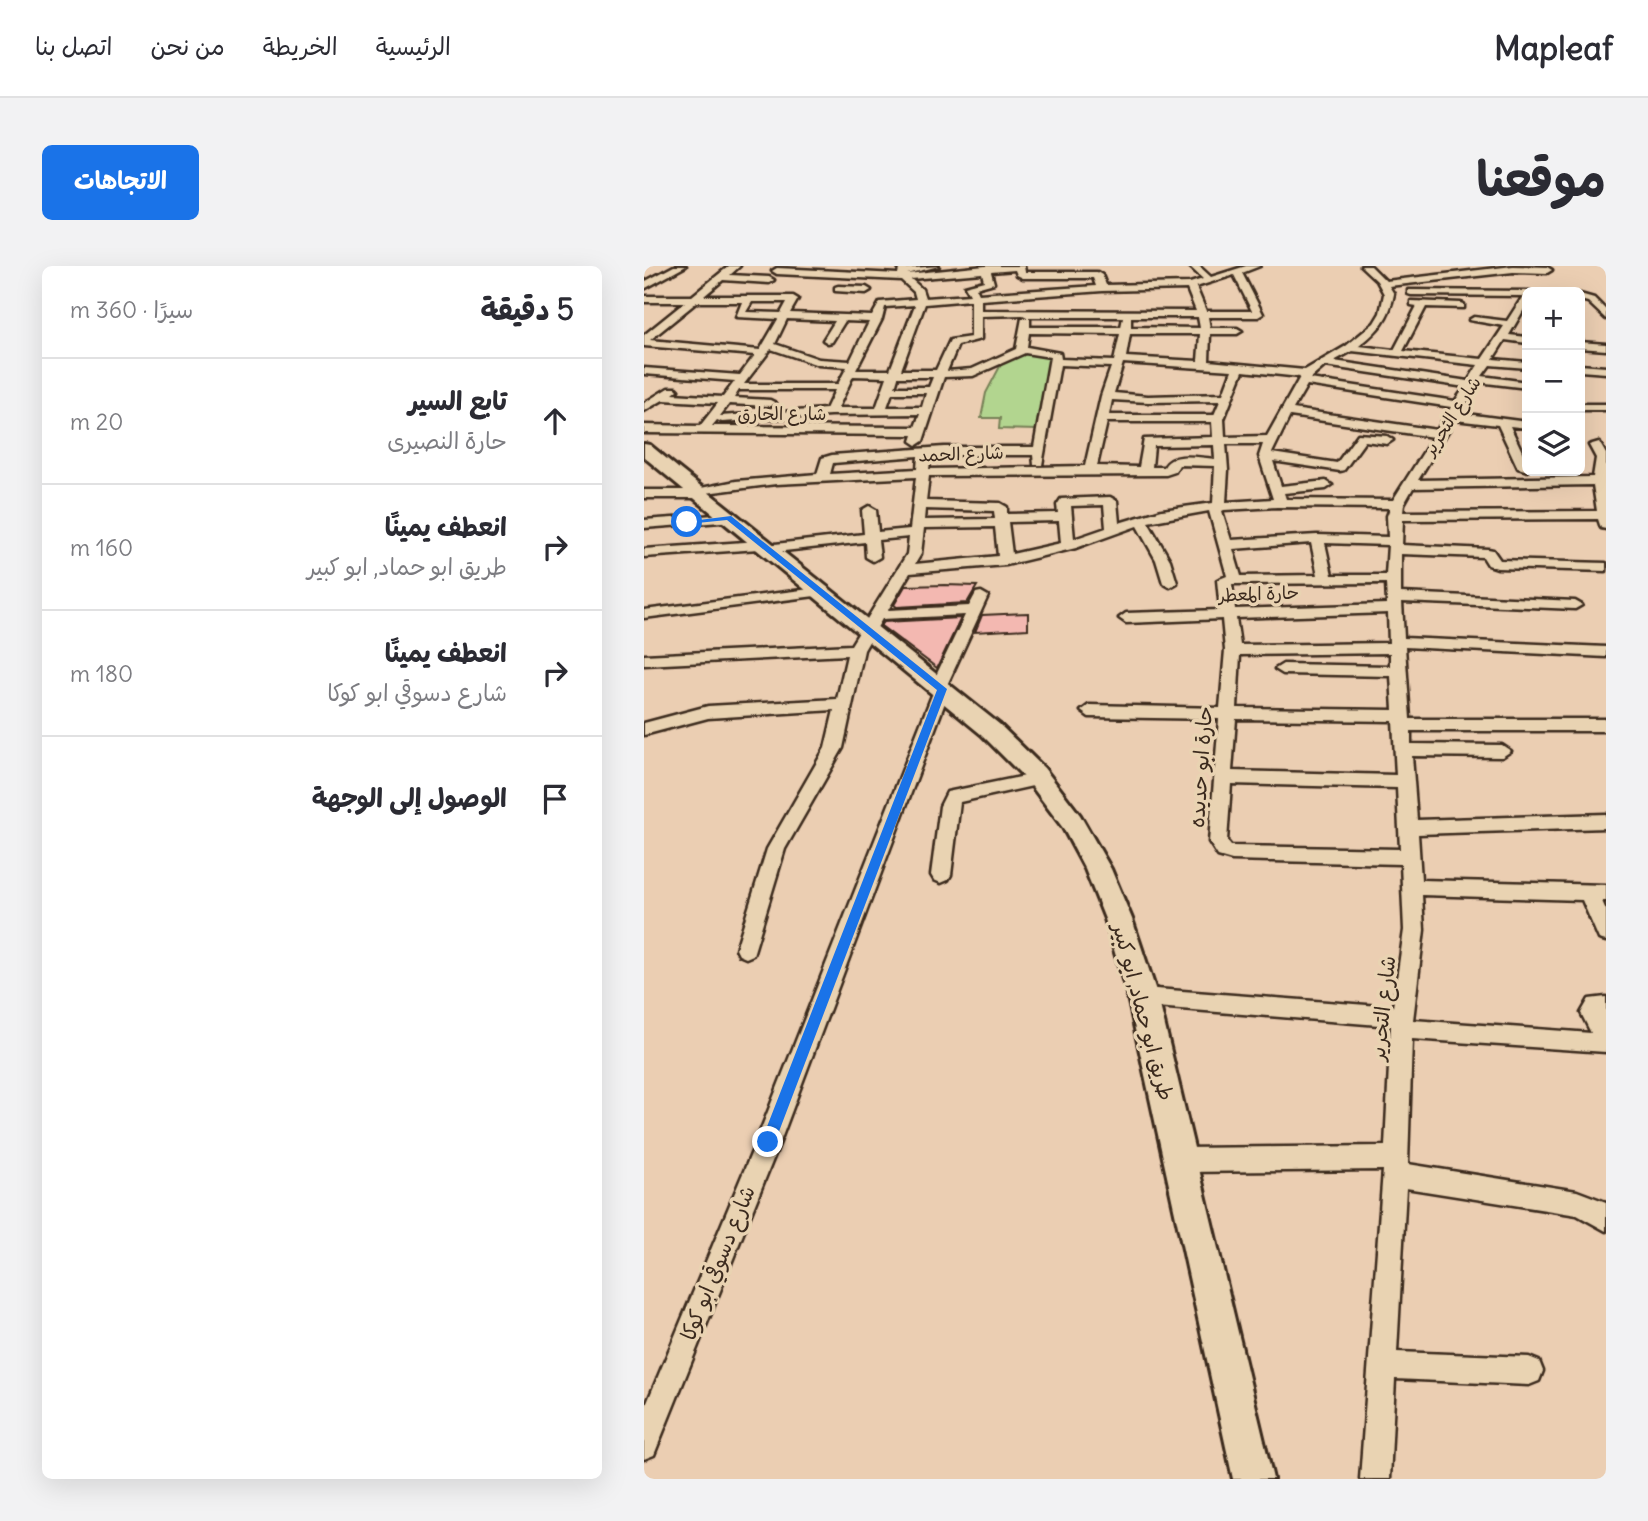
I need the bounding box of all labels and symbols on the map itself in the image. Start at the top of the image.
street label: شارع التحرير [1416,372,1487,462]
street label: شارع الحارق [737,402,827,426]
street label: شارع الحمد [918,441,1004,467]
route start [671,506,702,537]
street label: حارة المعطر [1216,581,1299,606]
street label: حارة ابو حديده [1183,705,1218,829]
street label: طريق ابو حماد, ابو كبير [1106,918,1180,1104]
street label: شارع التحرير [1363,954,1403,1064]
route end [752,1126,783,1157]
street label: شارع دسوقي ابو كوكا [674,1182,763,1345]

